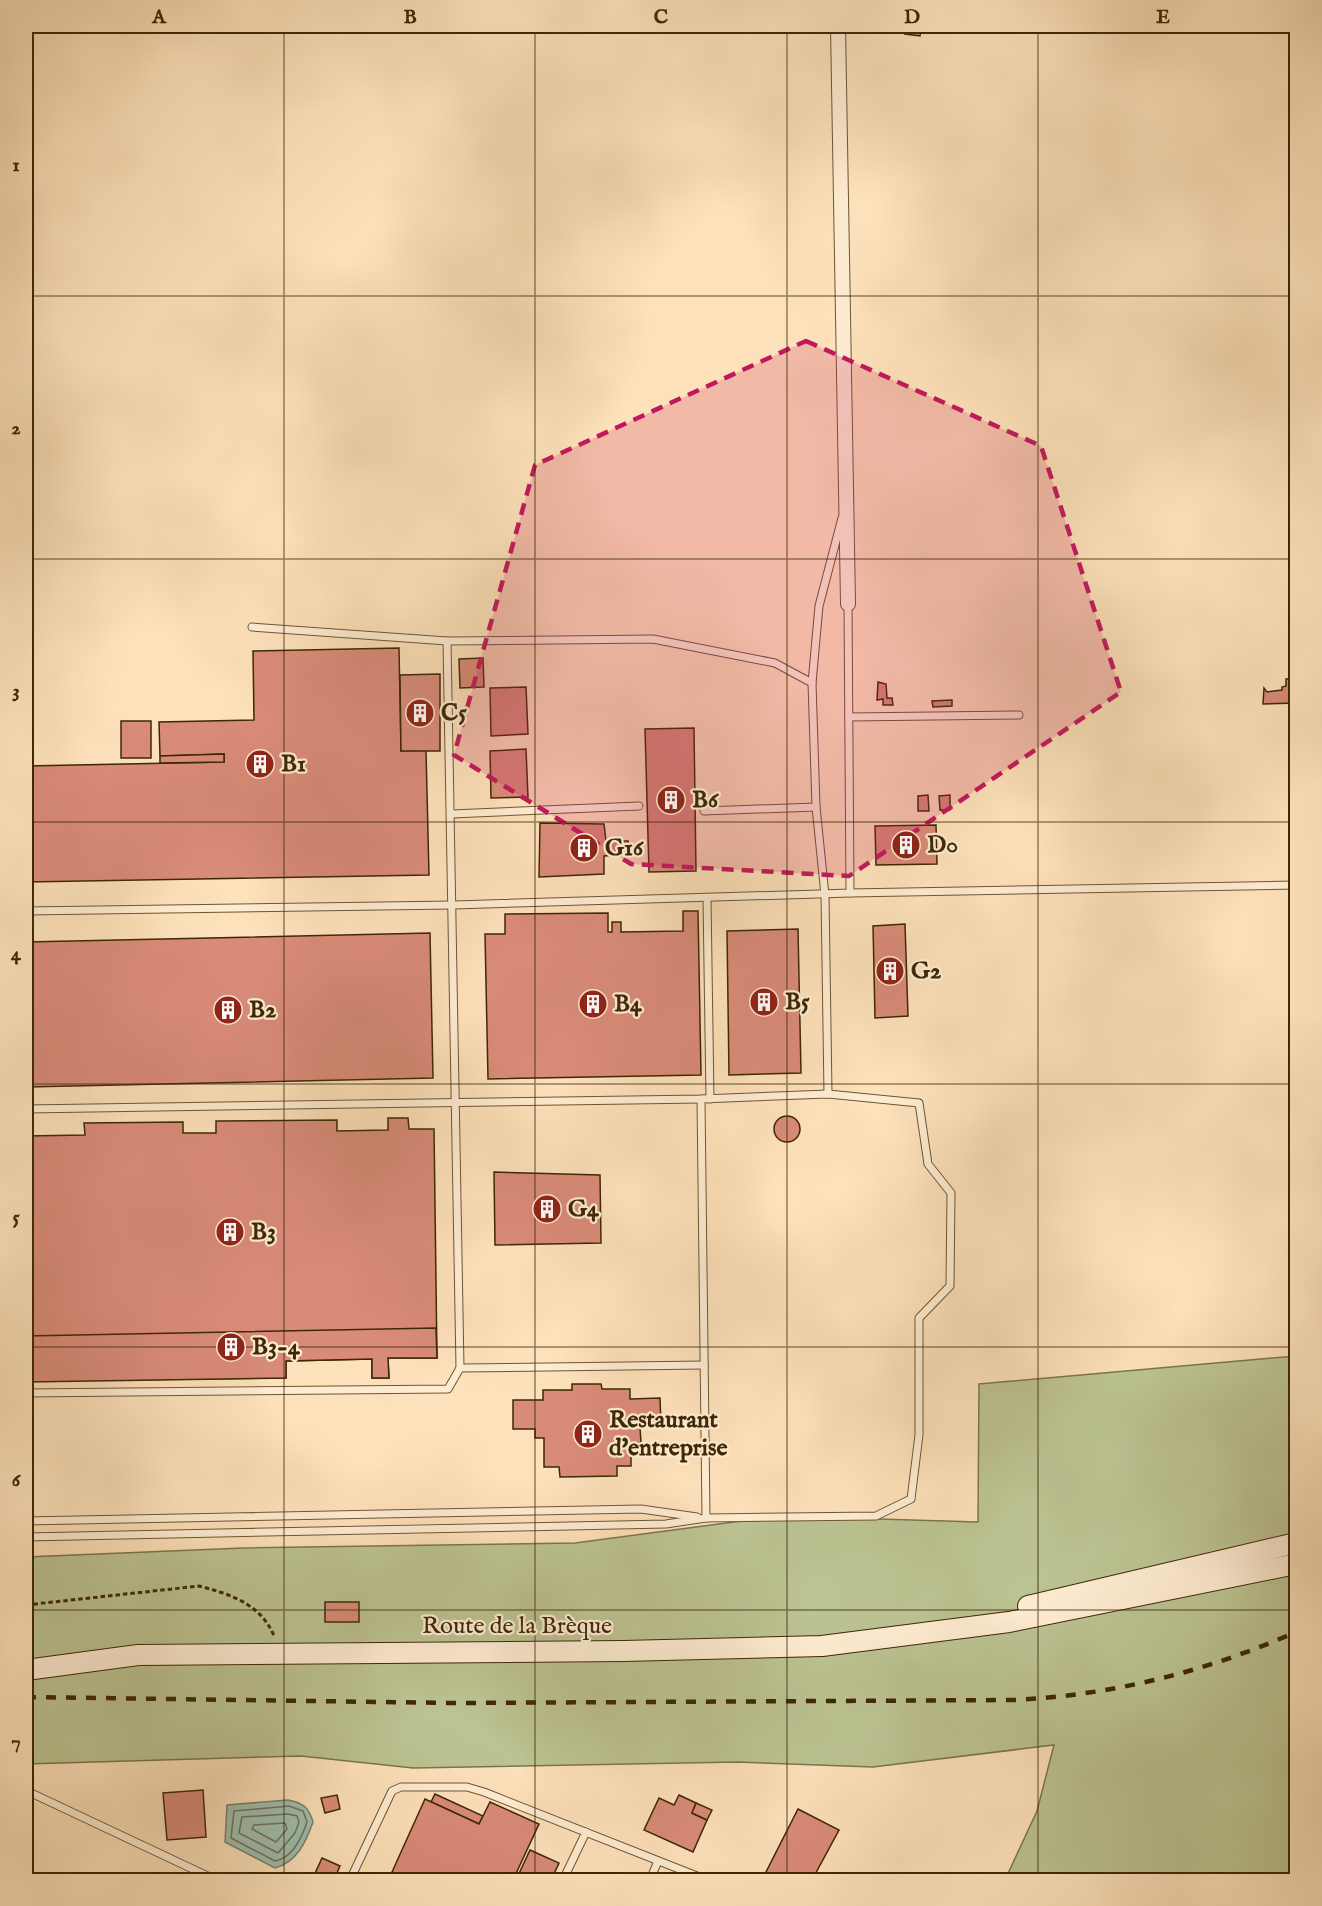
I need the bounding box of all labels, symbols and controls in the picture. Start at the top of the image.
text: A [151,5,167,30]
text: B [403,5,417,30]
text: C [654,5,668,30]
text: D [904,5,920,30]
text: E [1156,5,1170,30]
text: 1 [12,153,20,178]
text: 2 [11,416,21,441]
text: 3 [12,679,20,704]
building icon: C5 [404,697,436,729]
place label: C5 [441,698,467,729]
building icon: B1 [244,748,276,780]
place label: B1 [281,749,306,780]
building icon: B6 [655,784,687,816]
place label: B6 [692,785,719,816]
building icon: D0 [890,829,922,861]
place label: D0 [927,830,958,861]
building icon: G16 [568,832,600,864]
place label: G16 [605,833,644,864]
text: 4 [11,942,22,967]
building icon: G2 [874,955,906,987]
place label: G2 [911,956,941,987]
building icon: B5 [748,986,780,1018]
place label: B5 [785,987,810,1018]
building icon: B4 [577,988,609,1020]
place label: B4 [614,989,643,1020]
building icon: B2 [212,994,244,1026]
place label: B2 [249,995,276,1026]
building icon: G4 [531,1193,563,1225]
place label: G4 [568,1194,600,1225]
text: 5 [12,1205,20,1230]
building icon: B3 [214,1216,246,1248]
place label: B3 [251,1217,276,1248]
building icon: B3-4 [215,1331,247,1363]
place label: B3-4 [252,1332,301,1363]
place label: Restaurant d'entreprise [609,1405,728,1464]
building icon: Restaurant d'entreprise [572,1418,604,1450]
text: 6 [12,1468,22,1493]
street label: Route de la Brèque [422,1611,612,1642]
text: 7 [11,1730,21,1755]

